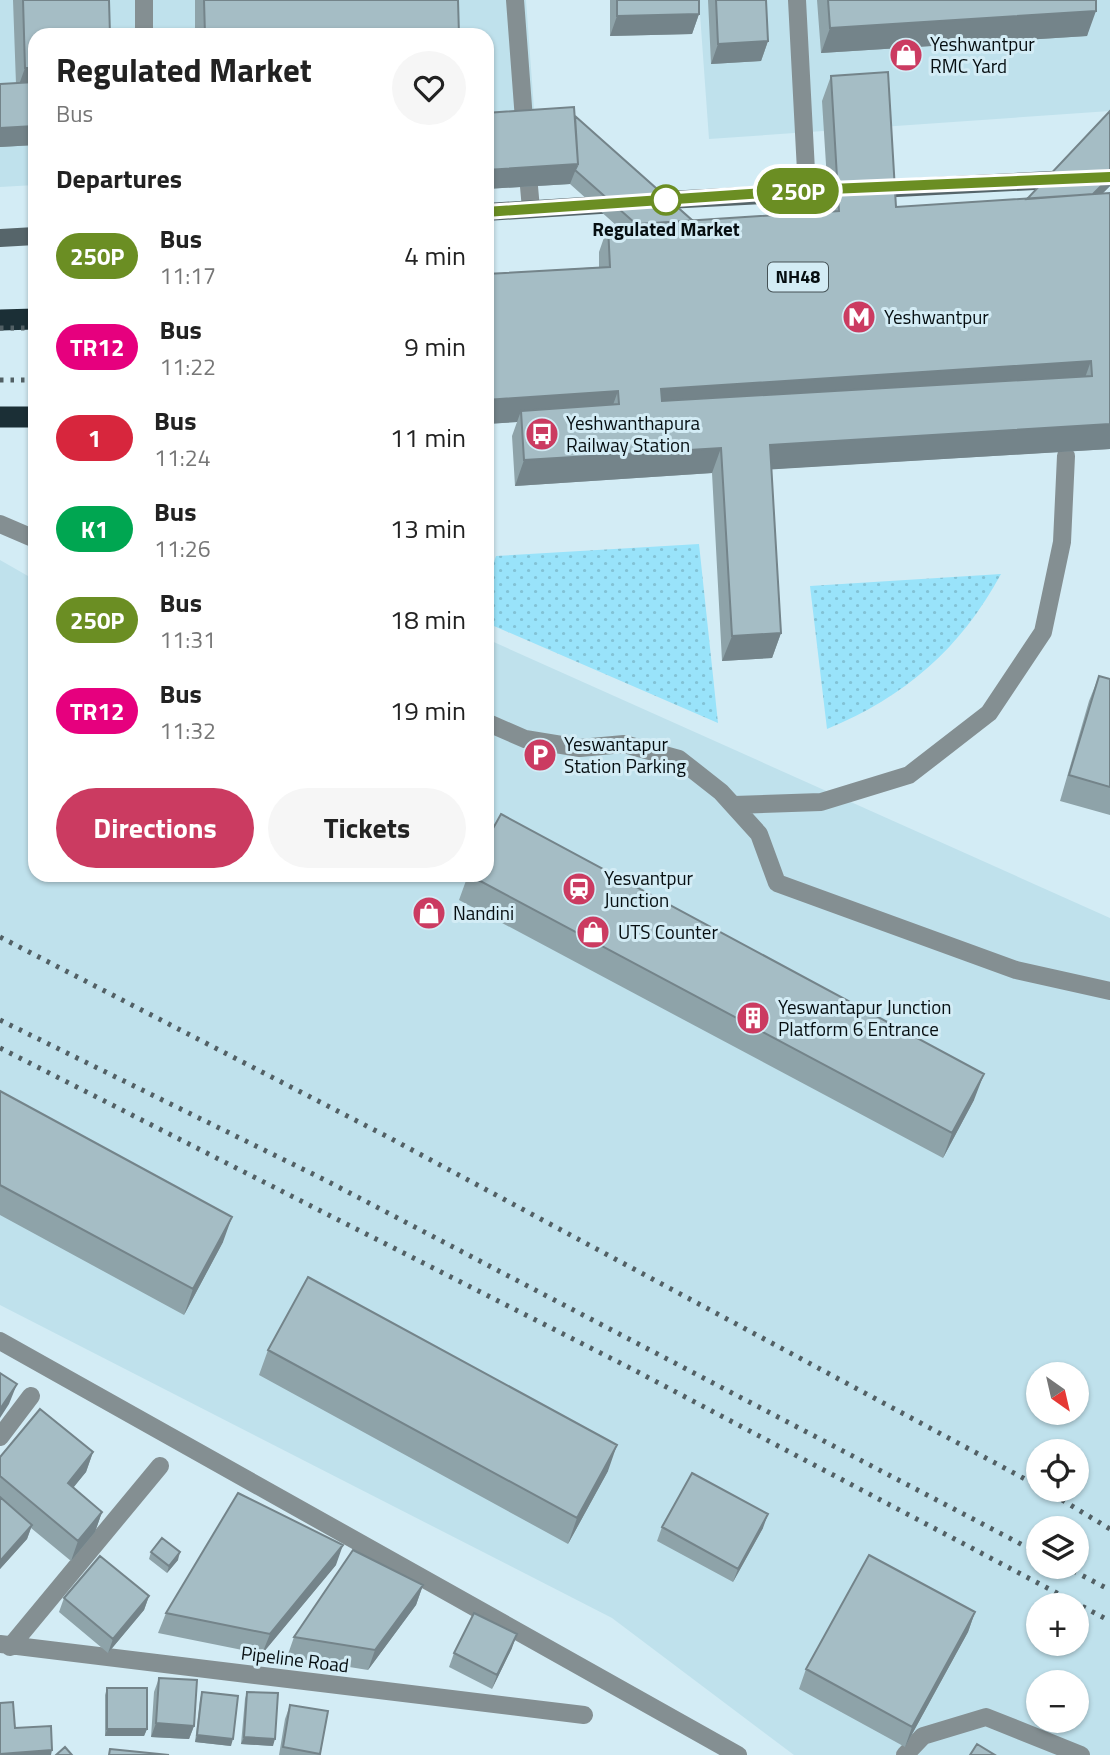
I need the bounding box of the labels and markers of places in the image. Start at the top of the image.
place label: Yeshwantpur RMC Yard [930,29,1035,80]
shop icon: Yeshwantpur RMC Yard [887,36,925,74]
marker: Regulated Market [651,185,681,215]
place label: Regulated Market [592,214,740,243]
metro station icon: Yeshwantpur [840,298,878,336]
place label: Yeshwantpur [884,302,989,331]
place label: Yeshwanthapura Railway Station [566,408,701,459]
bus stop icon: Yeshwanthapura Railway Station [523,415,561,453]
place label: Yeswantapur Station Parking [564,729,686,780]
parking icon: Yeswantapur Station Parking [521,736,559,774]
place label: Yesvantpur Junction [604,863,694,914]
station icon: Yesvantpur Junction [560,870,598,908]
shop icon: Nandini [410,894,448,932]
place label: Nandini [453,898,514,927]
shop icon: UTS Counter [574,913,612,951]
place label: UTS Counter [618,917,718,946]
place label: Yeswantapur Junction Platform 6 Entrance [778,992,951,1043]
building icon: Yeswantapur Junction Platform 6 Entrance [734,999,772,1037]

